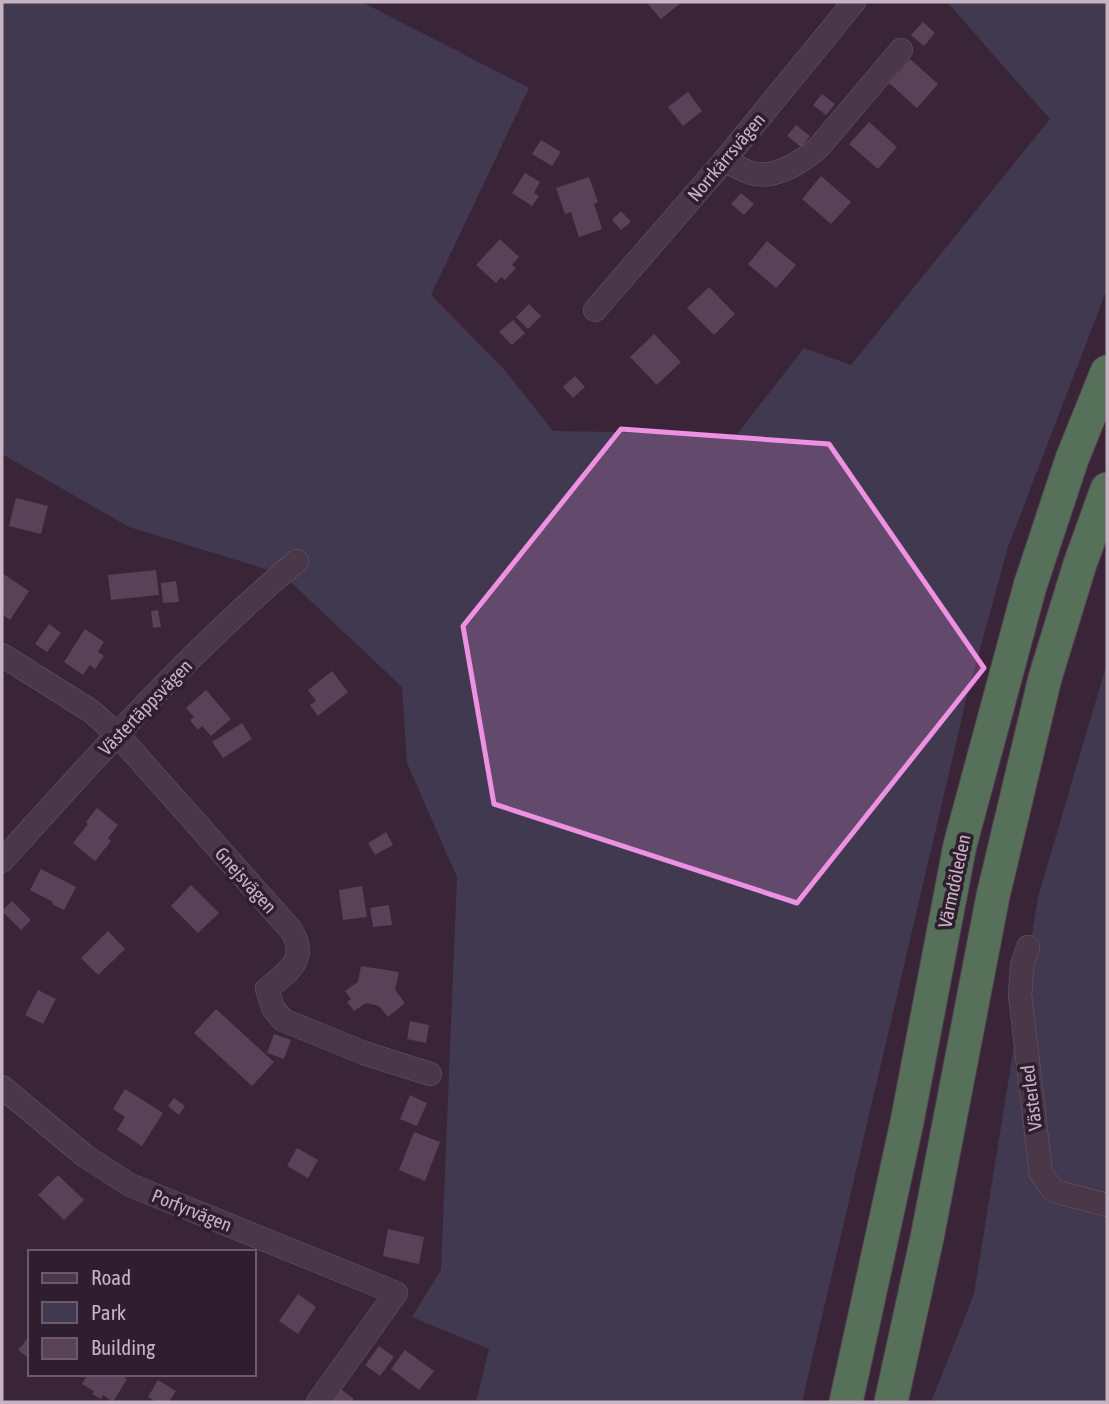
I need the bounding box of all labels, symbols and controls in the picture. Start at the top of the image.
street label: Norrkärrsvägen [683,108,769,206]
street label: Västertäppsvägen [94,654,196,760]
street label: Värmdöleden [933,832,975,930]
street label: Gnejsvägen [211,843,281,917]
street label: Västerled [1016,1064,1046,1132]
street label: Porfyrvägen [149,1184,235,1236]
legend [28,1250,256,1376]
text: Road [91,1265,131,1289]
text: Park [91,1300,126,1324]
text: Building [91,1335,155,1359]

